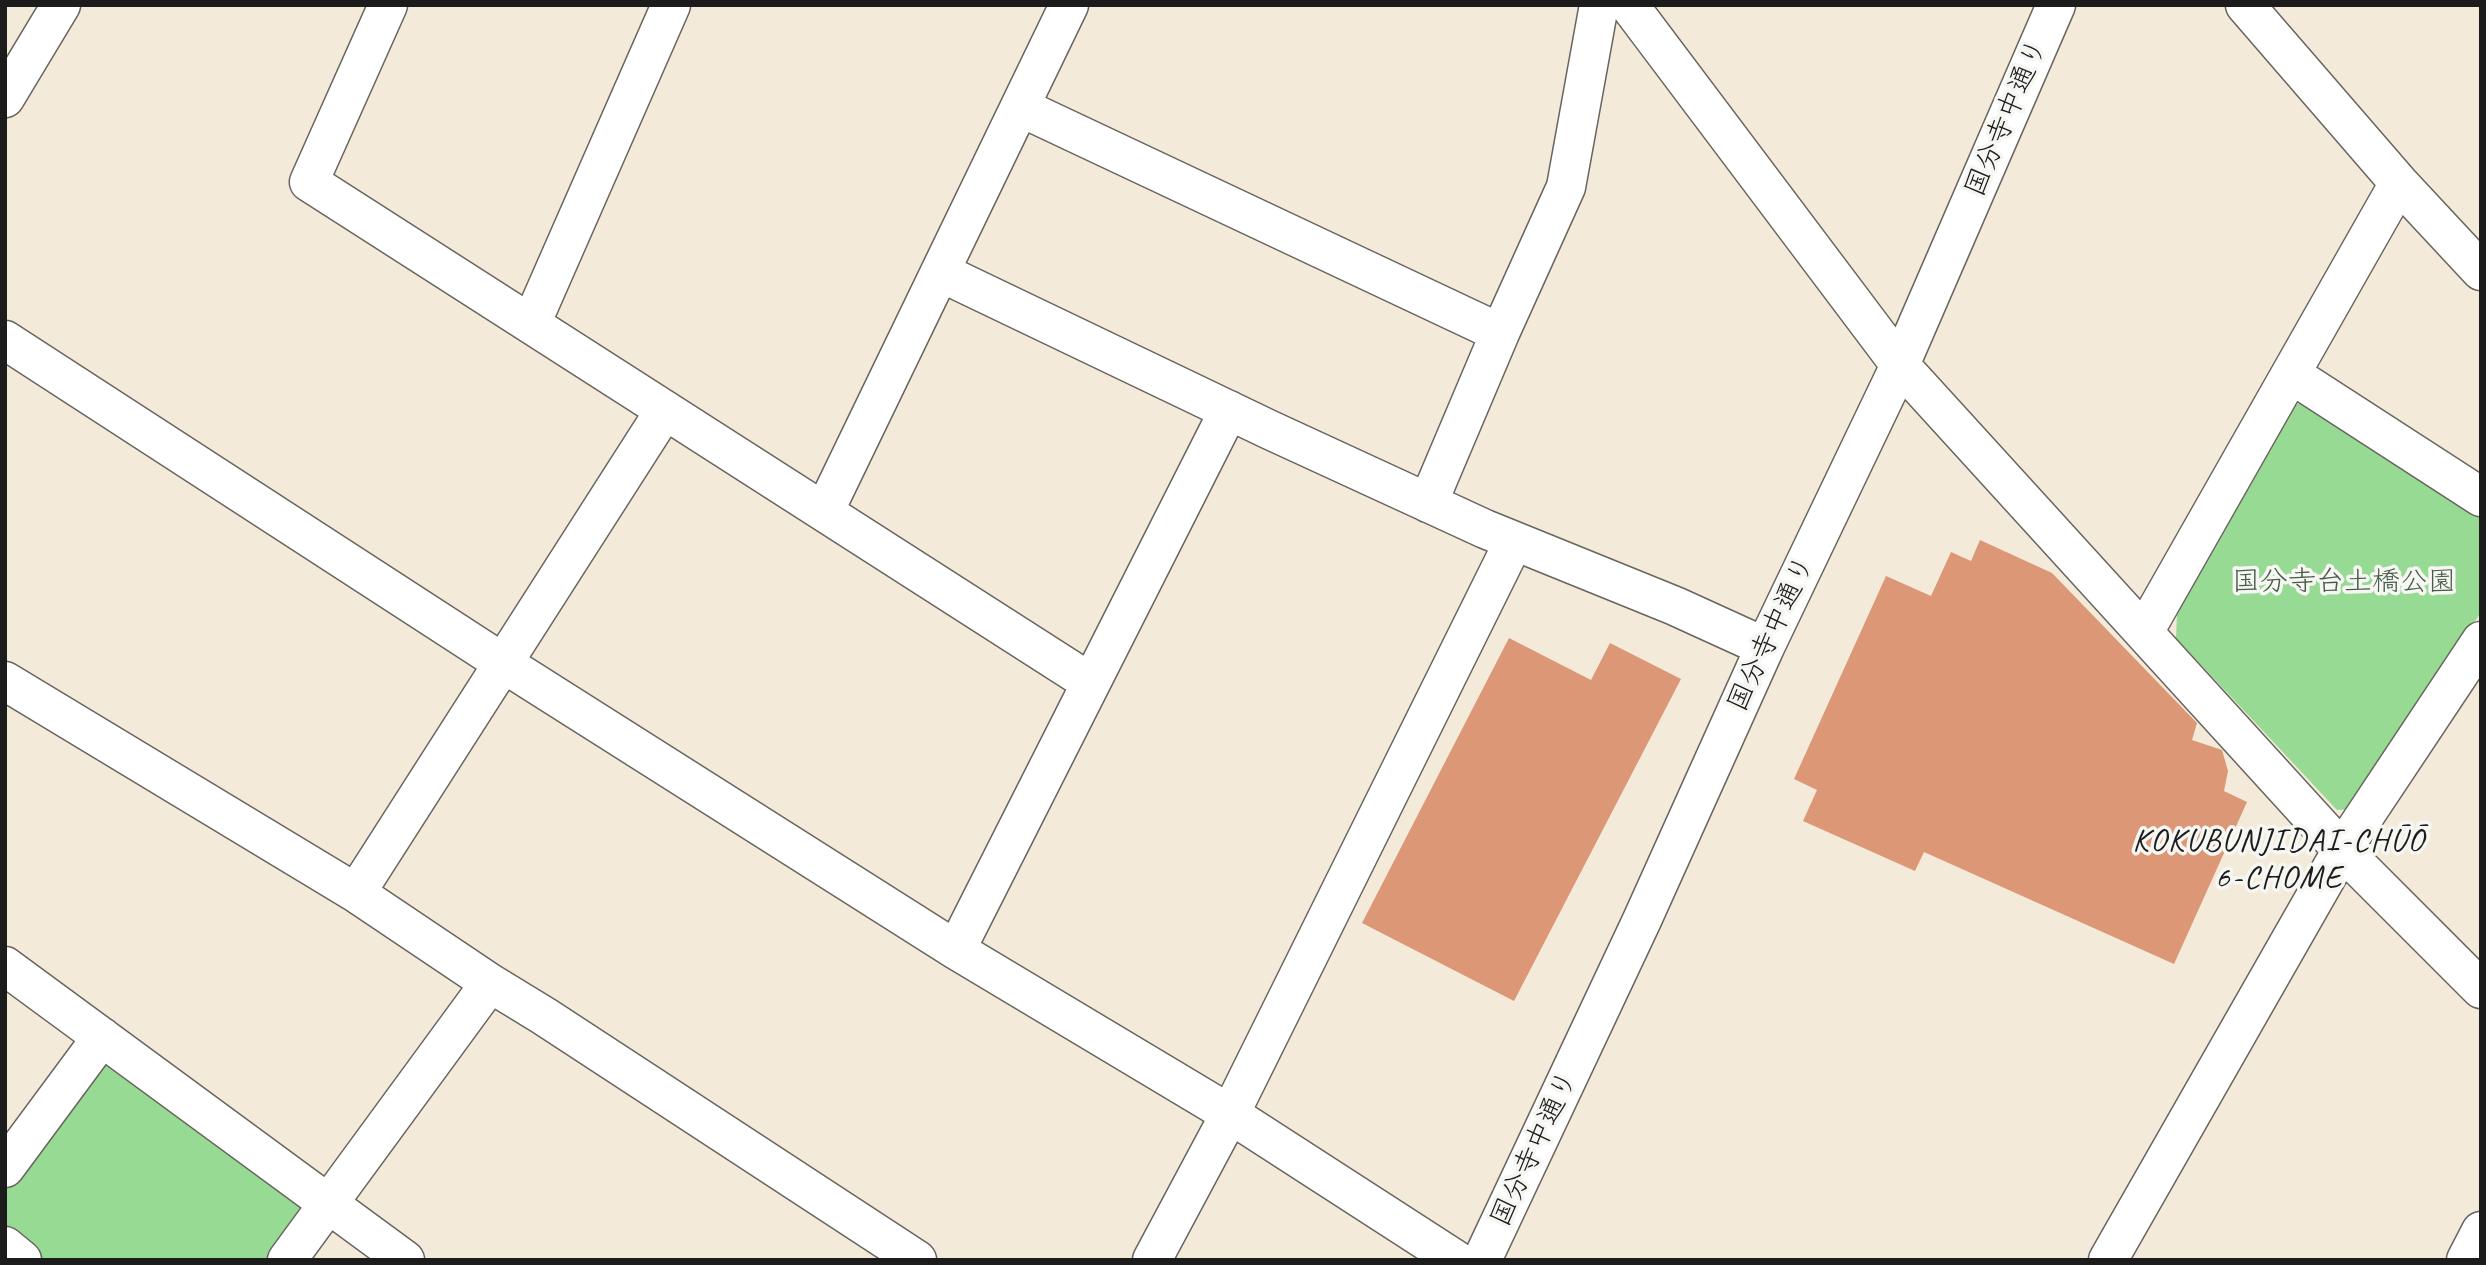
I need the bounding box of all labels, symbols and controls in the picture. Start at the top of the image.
street label: 国分寺中通り [1959,34,2055,202]
street label: 国分寺中通り [1721,551,1823,717]
park label: 国分寺台土橋公園 [2232,566,2456,600]
district label: KOKUBUNJIDAI-CHŪŌ 6-CHOME [2135,823,2423,898]
street label: 国分寺中通り [1484,1066,1586,1232]

